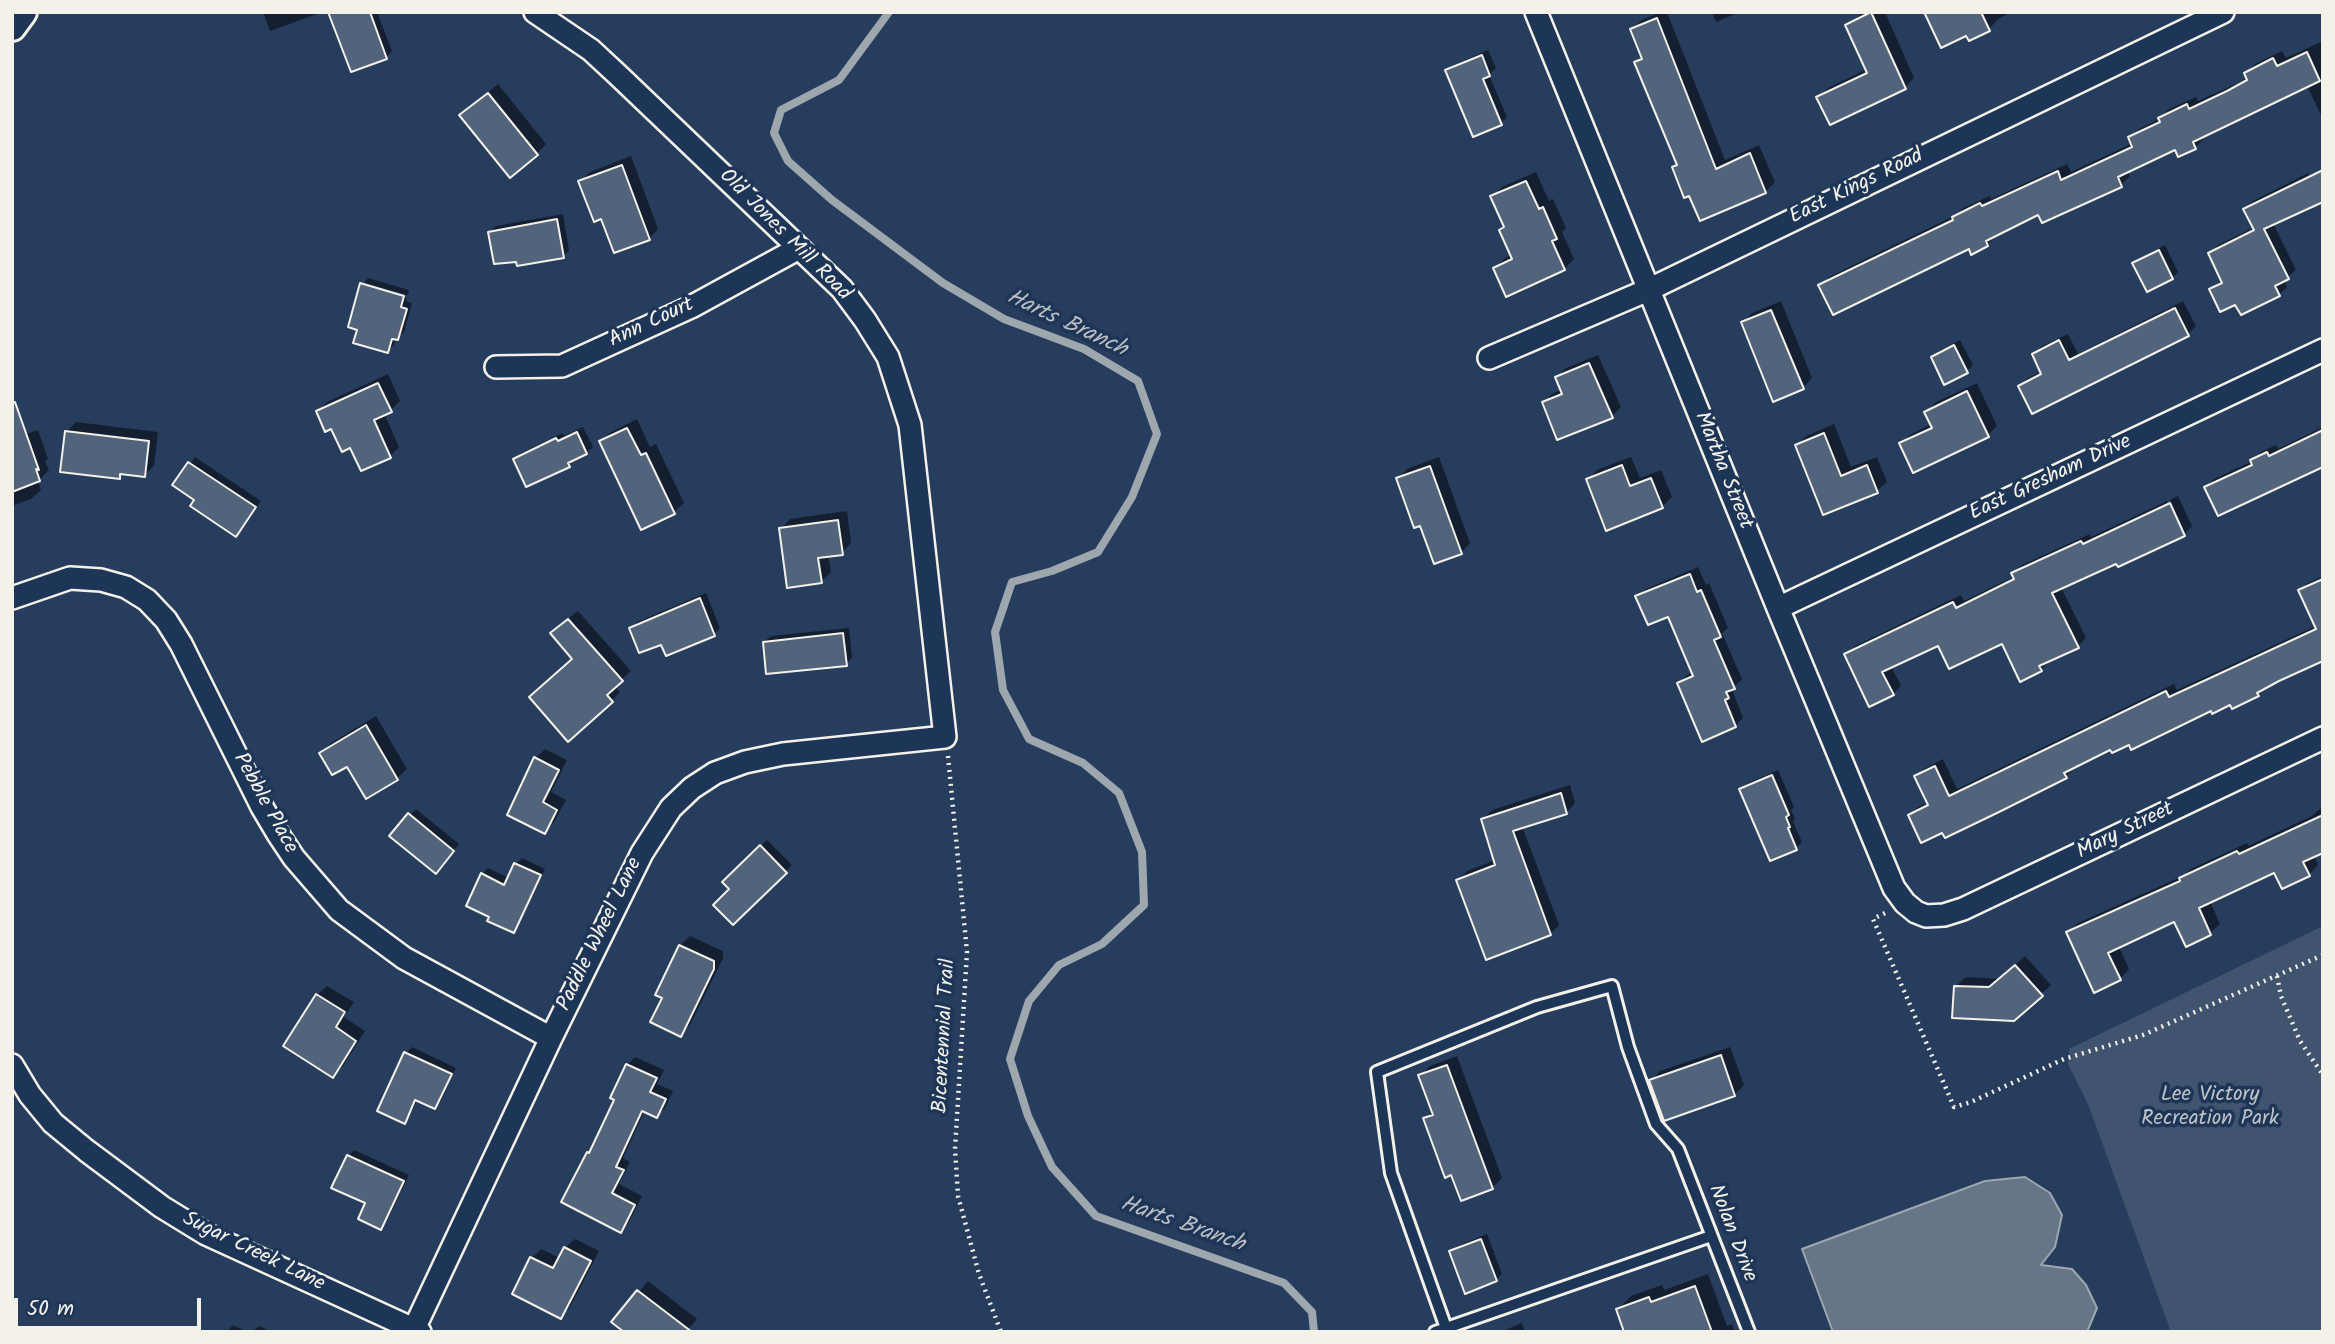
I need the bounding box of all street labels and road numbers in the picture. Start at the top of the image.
street label: East Kings Road [1786,145,1928,231]
street label: Old Jones Mill Road [713,165,855,307]
street label: Ann Court [606,293,698,355]
street label: Martha Street [1687,409,1757,533]
street label: East Gresham Drive [1966,430,2136,528]
street label: Pebble Place [226,749,302,859]
street label: Mary Street [2073,798,2179,866]
street label: Paddle Wheel Lane [553,854,649,1016]
street label: Bicentennial Trail [929,958,963,1114]
street label: Nolan Drive [1701,1182,1761,1286]
street label: Sugar Creek Lane [178,1208,328,1298]

